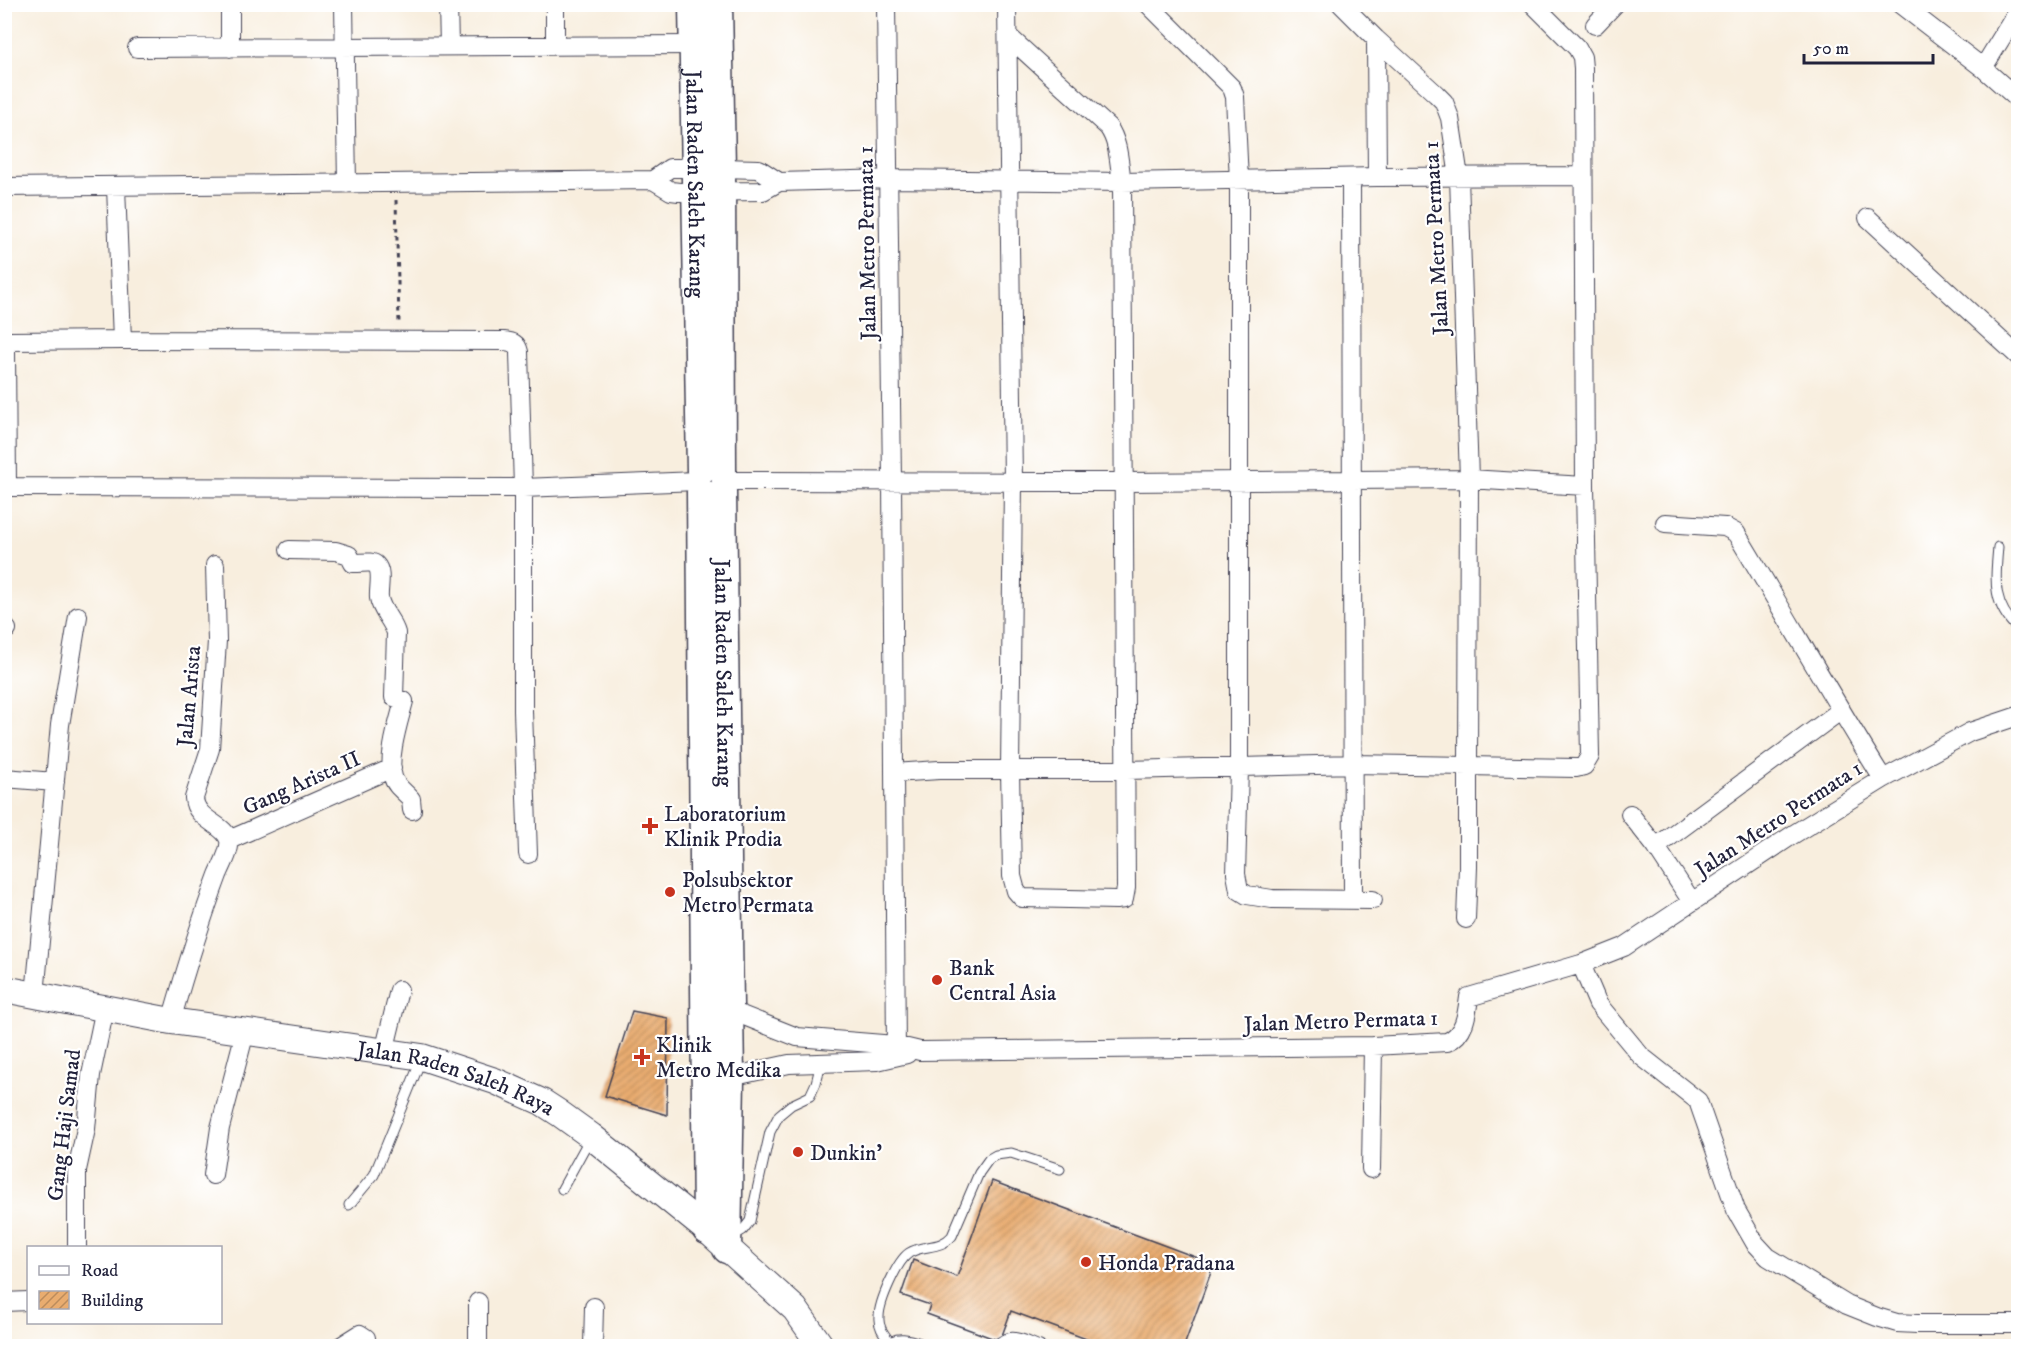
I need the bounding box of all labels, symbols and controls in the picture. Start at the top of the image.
scale bar [1804,27,1933,65]
text: 50 m [1813,38,1849,60]
street label: Jalan Raden Saleh Karang [679,68,710,298]
street label: Jalan Metro Permata 1 [1418,140,1455,338]
street label: Jalan Metro Permata 1 [852,146,883,342]
street label: Jalan Raden Saleh Karang [708,557,738,787]
street label: Jalan Arista [171,644,207,750]
street label: Gang Arista II [239,745,365,821]
street label: Jalan Metro Permata 1 [1688,755,1868,885]
place label: Laboratorium Klinik Prodia [664,801,786,853]
marker: Laboratorium Klinik Prodia [641,817,659,835]
place label: Polsubsektor Metro Permata [682,867,814,919]
marker: Polsubsektor Metro Permata [663,885,677,899]
place label: Bank Central Asia [949,955,1057,1007]
marker: Bank Central Asia [930,973,944,987]
street label: Jalan Metro Permata 1 [1242,1005,1439,1038]
place label: Klinik Metro Medika [656,1032,782,1084]
street label: Jalan Raden Saleh Raya [354,1036,560,1122]
street label: Gang Haji Samad [42,1048,87,1203]
marker: Klinik Metro Medika [633,1048,651,1066]
place label: Dunkin' [810,1140,882,1167]
marker: Dunkin' [791,1145,805,1159]
legend [27,1246,222,1324]
place label: Honda Pradana [1098,1250,1235,1277]
marker: Honda Pradana [1079,1255,1093,1269]
text: Road [81,1260,118,1282]
text: Building [81,1290,143,1312]

